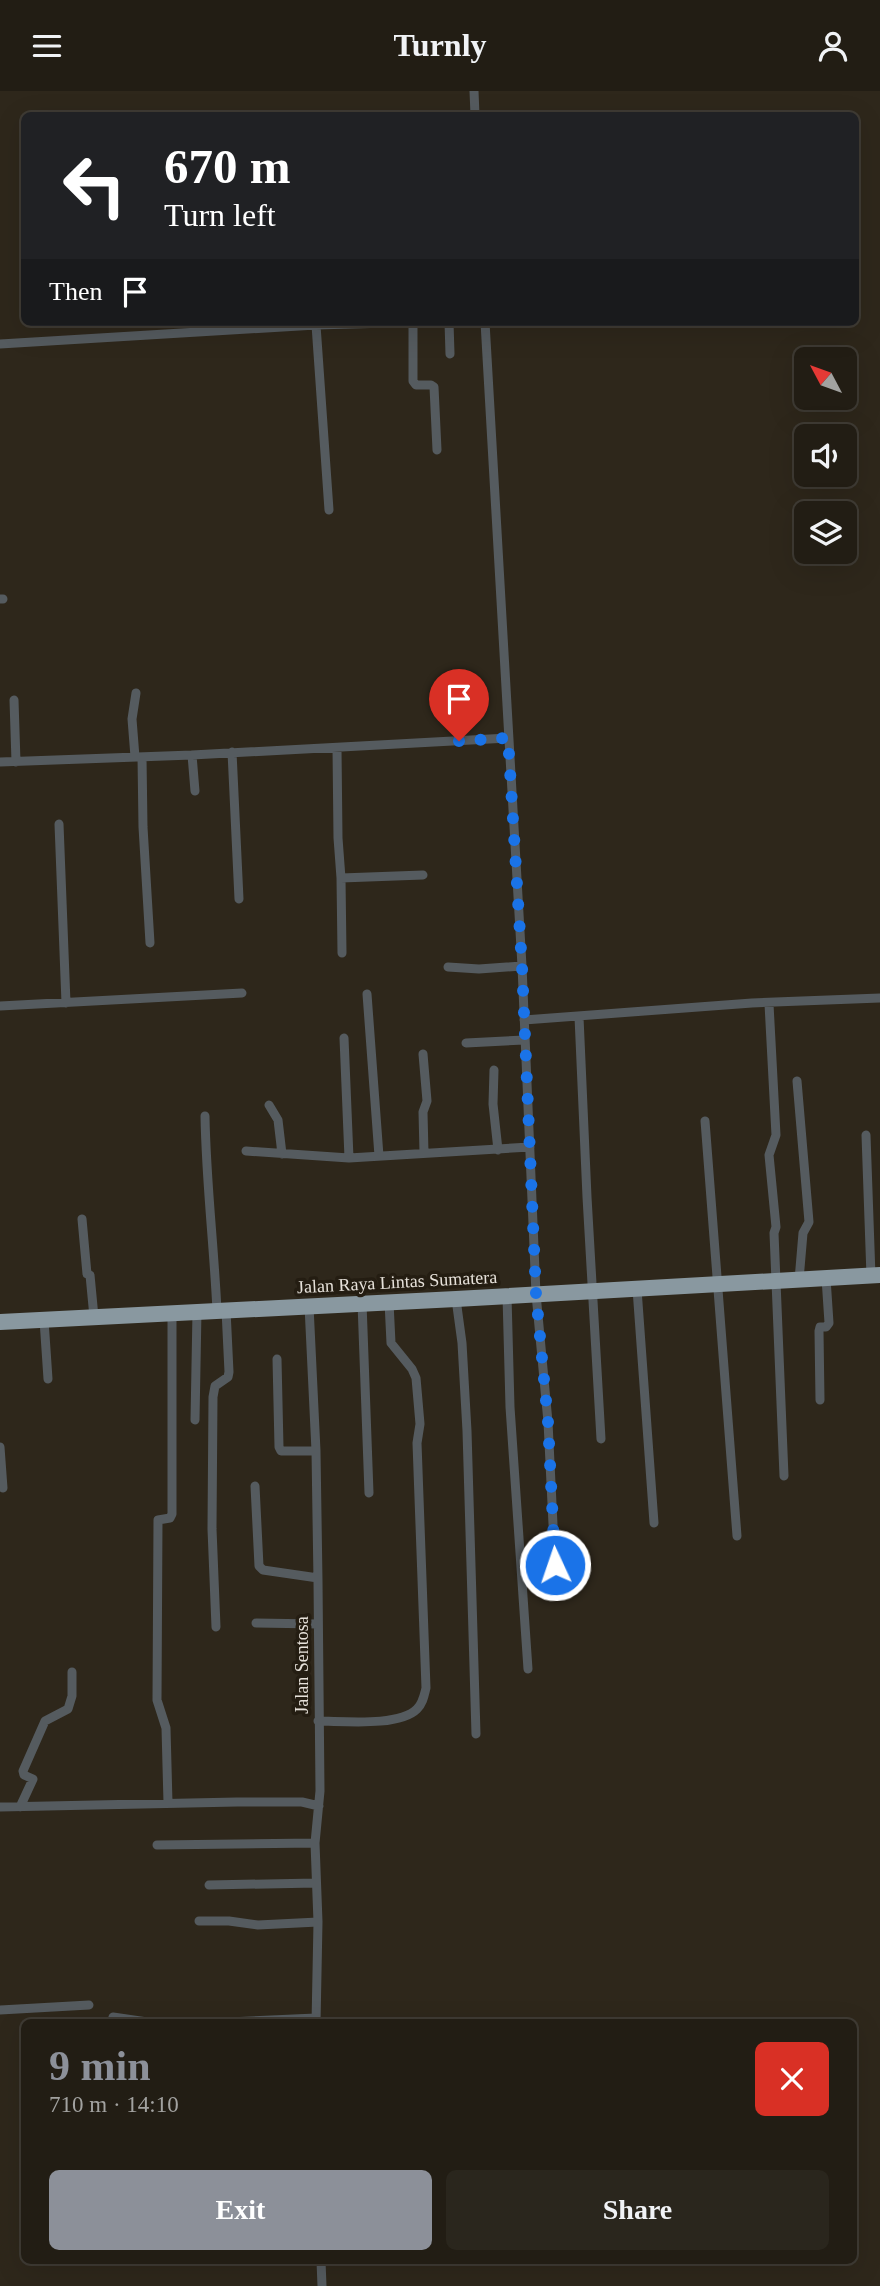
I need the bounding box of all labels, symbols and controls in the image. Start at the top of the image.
icon: menu [28,27,66,65]
text: Turnly [393,27,487,63]
icon: person [814,27,852,65]
text: 670 m [164,139,291,194]
icon: left [49,140,140,231]
text: Turn left [164,197,276,233]
icon: arrive [116,273,154,311]
text: Then [49,277,102,306]
north arrow [794,347,858,409]
map controls [794,347,857,564]
button: sound [794,424,857,487]
button: layers [794,501,857,564]
pin [429,669,489,741]
icon: arrive [440,680,478,718]
street label: Jalan Raya Lintas Sumatera [296,1267,498,1297]
position arrow [518,1528,592,1602]
street label: Jalan Sentosa [292,1616,312,1714]
button: close [755,2042,829,2116]
text: 9 min [49,2043,151,2089]
text: 710 m · 14:10 [49,2092,179,2117]
button: Exit [49,2170,432,2250]
button: Share [446,2170,829,2250]

